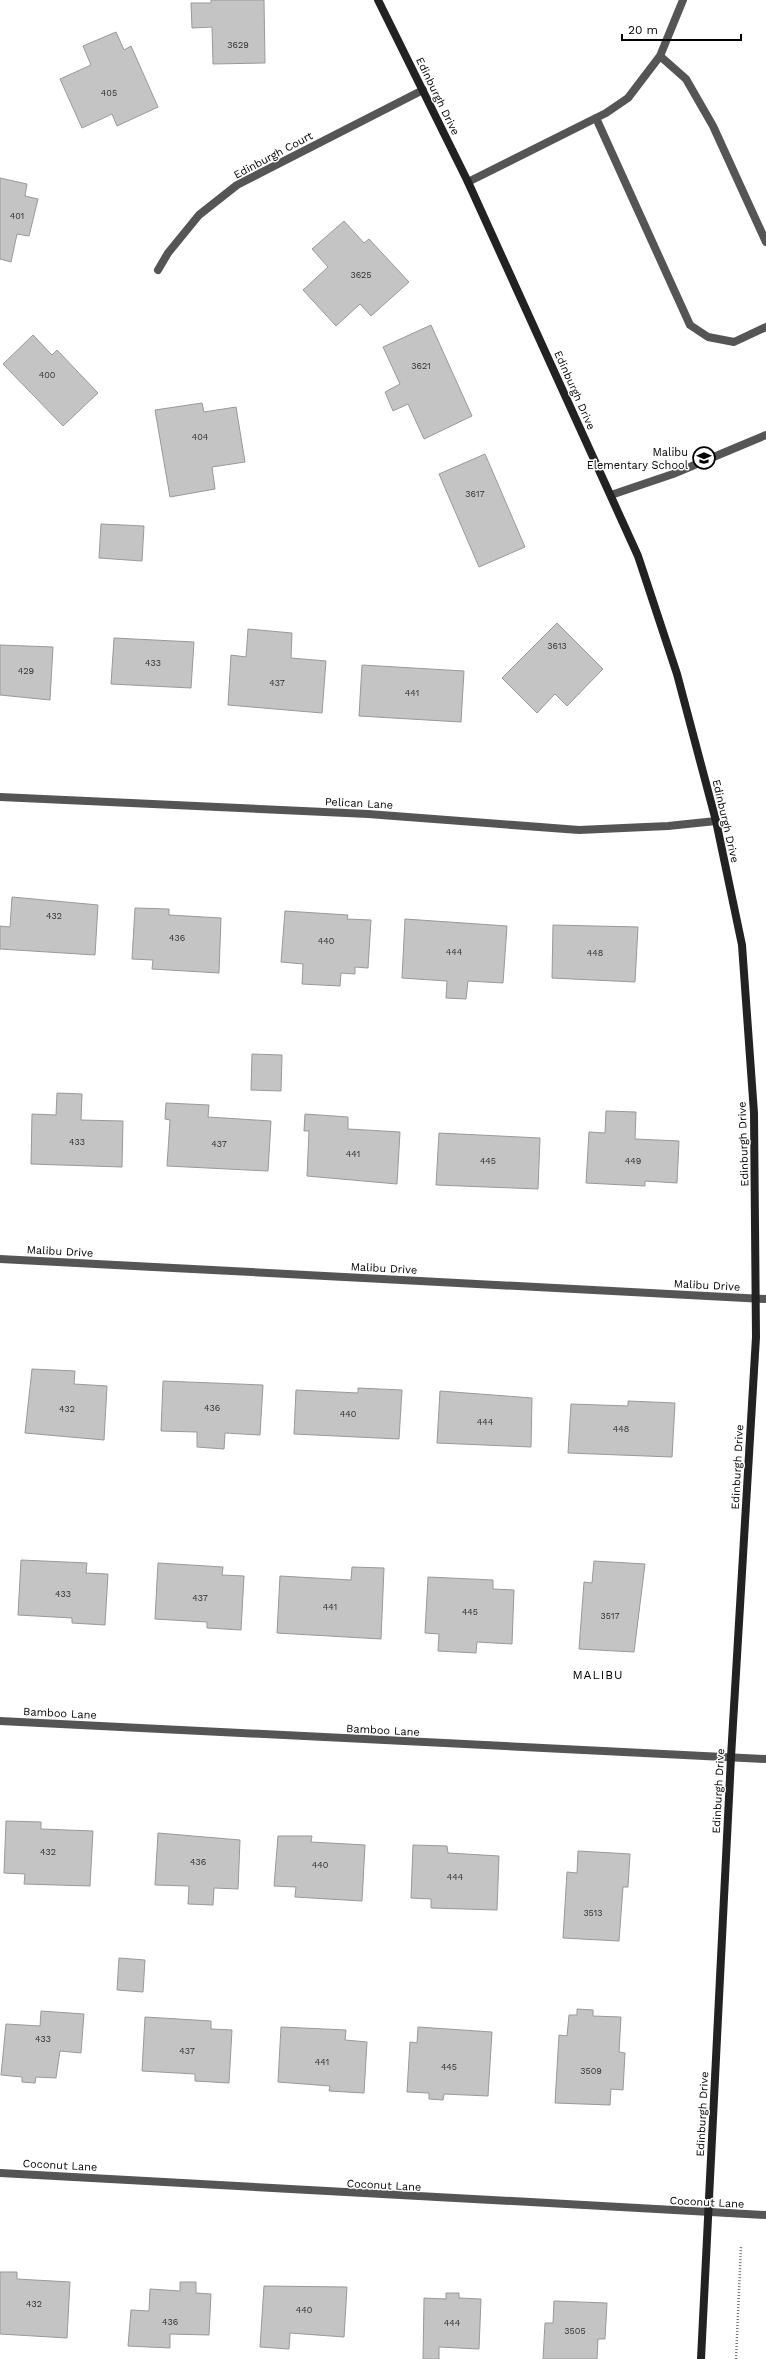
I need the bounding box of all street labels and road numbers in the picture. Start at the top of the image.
street label: Edinburgh Drive [413,55,462,137]
street label: Edinburgh Court [232,129,315,182]
street label: Edinburgh Drive [551,349,598,432]
street label: Edinburgh Drive [710,778,741,864]
street label: Pelican Lane [325,795,393,812]
street label: Edinburgh Drive [736,1101,751,1187]
street label: Malibu Drive [26,1243,94,1260]
street label: Malibu Drive [350,1260,418,1277]
street label: Malibu Drive [673,1277,741,1294]
street label: Edinburgh Drive [729,1424,746,1510]
street label: Bamboo Lane [23,1705,97,1722]
street label: Bamboo Lane [346,1722,420,1739]
street label: Edinburgh Drive [710,1748,727,1834]
street label: Edinburgh Drive [694,2071,711,2157]
street label: Coconut Lane [22,2157,98,2174]
street label: Coconut Lane [346,2177,422,2194]
street label: Coconut Lane [669,2194,745,2211]

